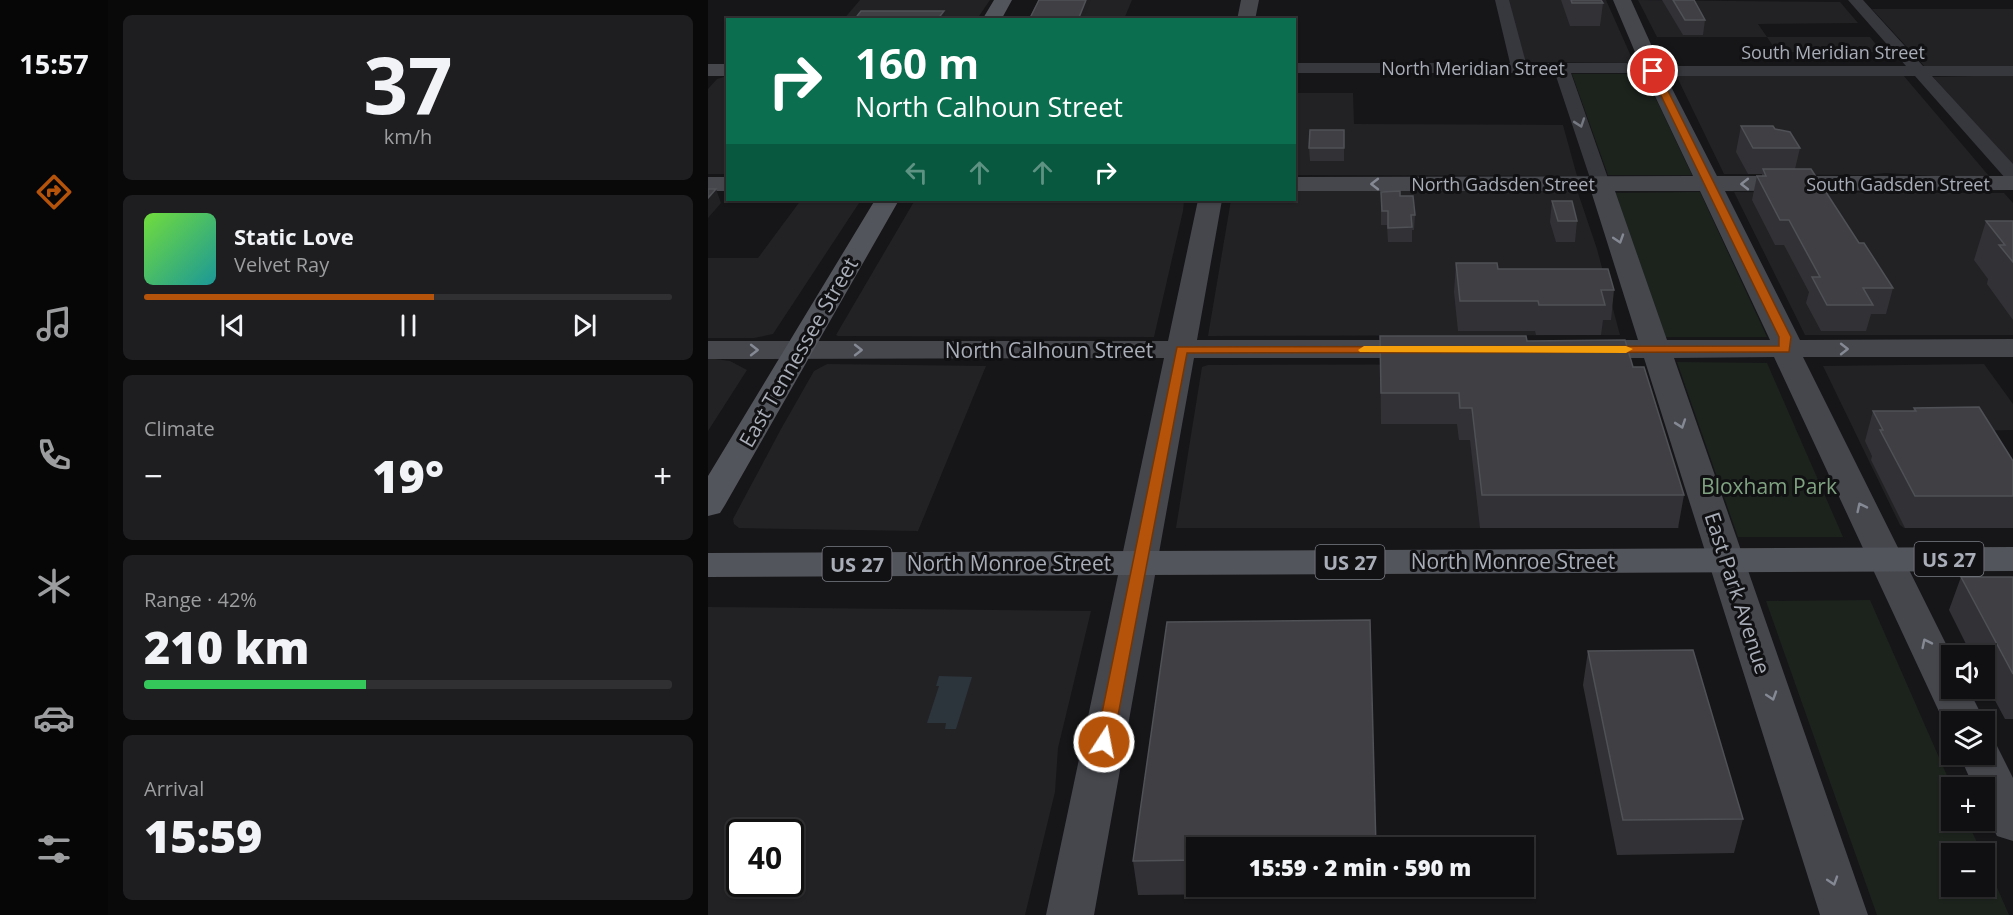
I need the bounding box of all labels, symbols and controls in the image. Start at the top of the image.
text: 37 [363,31,453,137]
text: 160 m [855,34,979,91]
street label: South Meridian Street [1741,40,1925,64]
icon: right [756,42,834,120]
text: 15:57 [19,45,89,82]
pin [1627,45,1678,96]
icon: arrive [1636,54,1669,87]
street label: North Meridian Street [1381,56,1565,80]
text: North Calhoun Street [855,88,1123,125]
one-way arrow [1573,117,1585,128]
text: km/h [384,123,432,150]
icon: left [900,156,933,189]
icon: ahead [963,156,996,189]
icon: ahead [1026,156,1059,189]
icon: right [1089,156,1122,189]
icon: directions [33,171,75,213]
street label: North Gadsden Street [1411,172,1595,196]
street label: South Gadsden Street [1806,172,1990,196]
one-way arrow [1370,178,1379,190]
one-way arrow [1740,178,1749,190]
text: Static Love [234,221,354,251]
one-way arrow [1612,233,1625,244]
text: Velvet Ray [234,251,329,278]
street label: East Tennessee Street [732,252,864,452]
icon: music [33,303,75,345]
icon: previous [216,309,249,342]
icon: pause [392,309,425,342]
icon: next [568,309,601,342]
street label: North Calhoun Street [945,336,1153,364]
one-way arrow [1839,343,1848,355]
one-way arrow [749,344,758,356]
one-way arrow [854,344,863,356]
text: Climate [144,415,215,442]
one-way arrow [1674,418,1687,429]
icon: phone [33,434,75,476]
text: 19° [372,445,444,506]
text: − [144,453,163,498]
text: + [653,453,672,498]
park label: Bloxham Park [1701,472,1837,500]
one-way arrow [1856,502,1868,513]
street label: East Park Avenue [1699,508,1777,678]
road number: US 27 [1914,542,1984,576]
road number: US 27 [1316,545,1384,579]
road number: US 27 [822,547,892,581]
street label: North Monroe Street [1411,547,1615,575]
street label: North Monroe Street [907,549,1111,577]
icon: climate [33,565,75,607]
text: Range · 42% [144,586,257,613]
text: 210 km [144,616,309,677]
one-way arrow [1922,639,1934,650]
map controls [1941,645,1995,897]
button: sound [1941,645,1995,699]
one-way arrow [1765,690,1778,701]
icon: car [33,697,75,739]
position arrow [1072,710,1136,774]
button: layers [1941,711,1995,765]
text: Arrival [144,775,204,802]
button: + [1941,777,1995,831]
text: 15:59 [144,805,262,866]
speed limit sign: 40 [726,819,804,897]
icon: filters [33,828,75,870]
button: − [1941,843,1995,897]
text: 15:59 · 2 min · 590 m [1249,852,1471,882]
one-way arrow [1826,875,1838,886]

